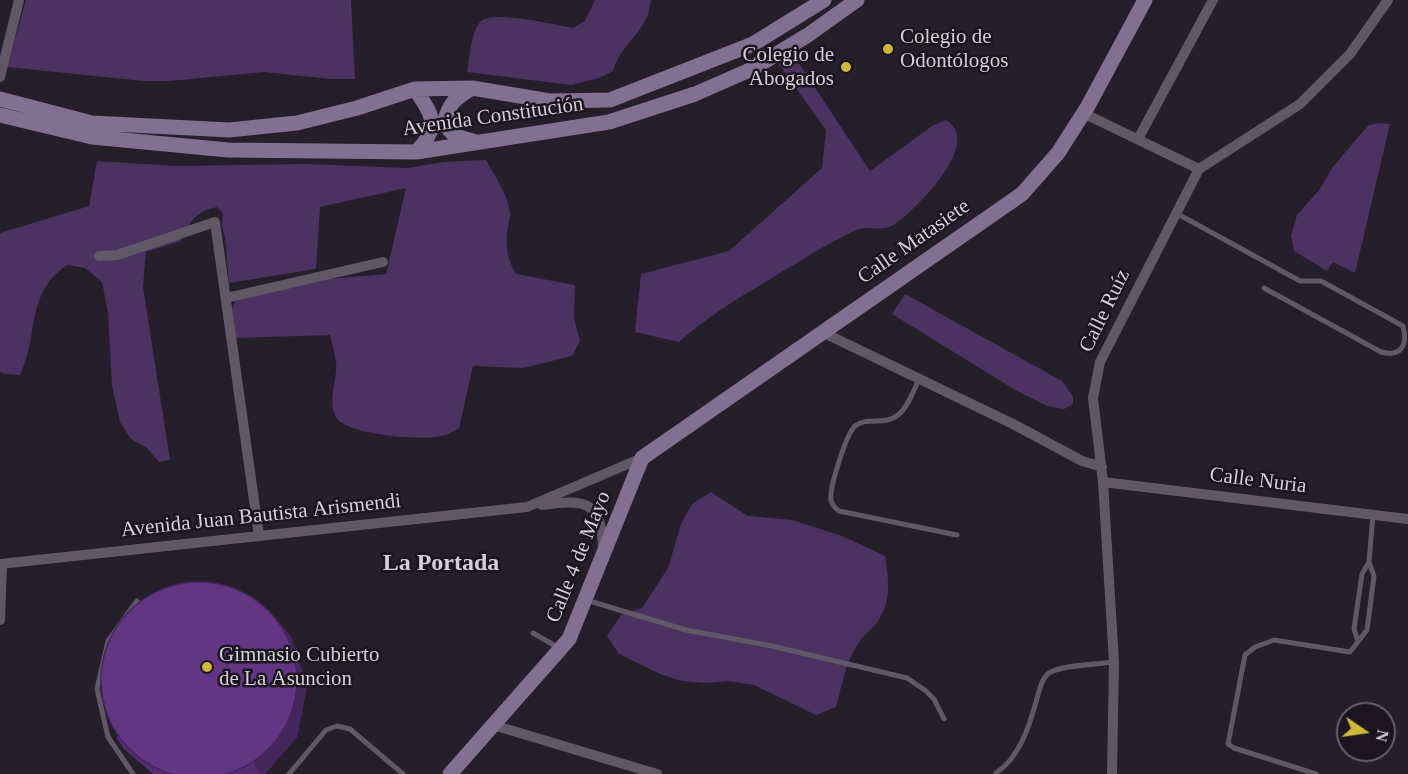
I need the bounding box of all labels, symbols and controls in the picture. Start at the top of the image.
place label: Colegio de Odontólogos [900,24,1009,74]
place label: Colegio de Abogados [742,42,834,92]
marker: Colegio de Odontólogos [881,42,895,56]
marker: Colegio de Abogados [839,60,853,74]
street label: Avenida Constitución [401,92,585,142]
street label: Calle Matasiete [853,194,975,290]
street label: Calle Ruíz [1074,265,1136,357]
street label: Calle Nuria [1208,463,1308,499]
street label: Calle 4 de Mayo [541,488,617,626]
street label: Avenida Juan Bautista Arismendi [120,489,402,543]
district label: La Portada [383,550,499,578]
place label: Gimnasio Cubierto de La Asuncion [219,642,379,692]
marker: Gimnasio Cubierto de La Asuncion [200,660,214,674]
north arrow [1336,702,1396,762]
text: N [1372,728,1392,743]

